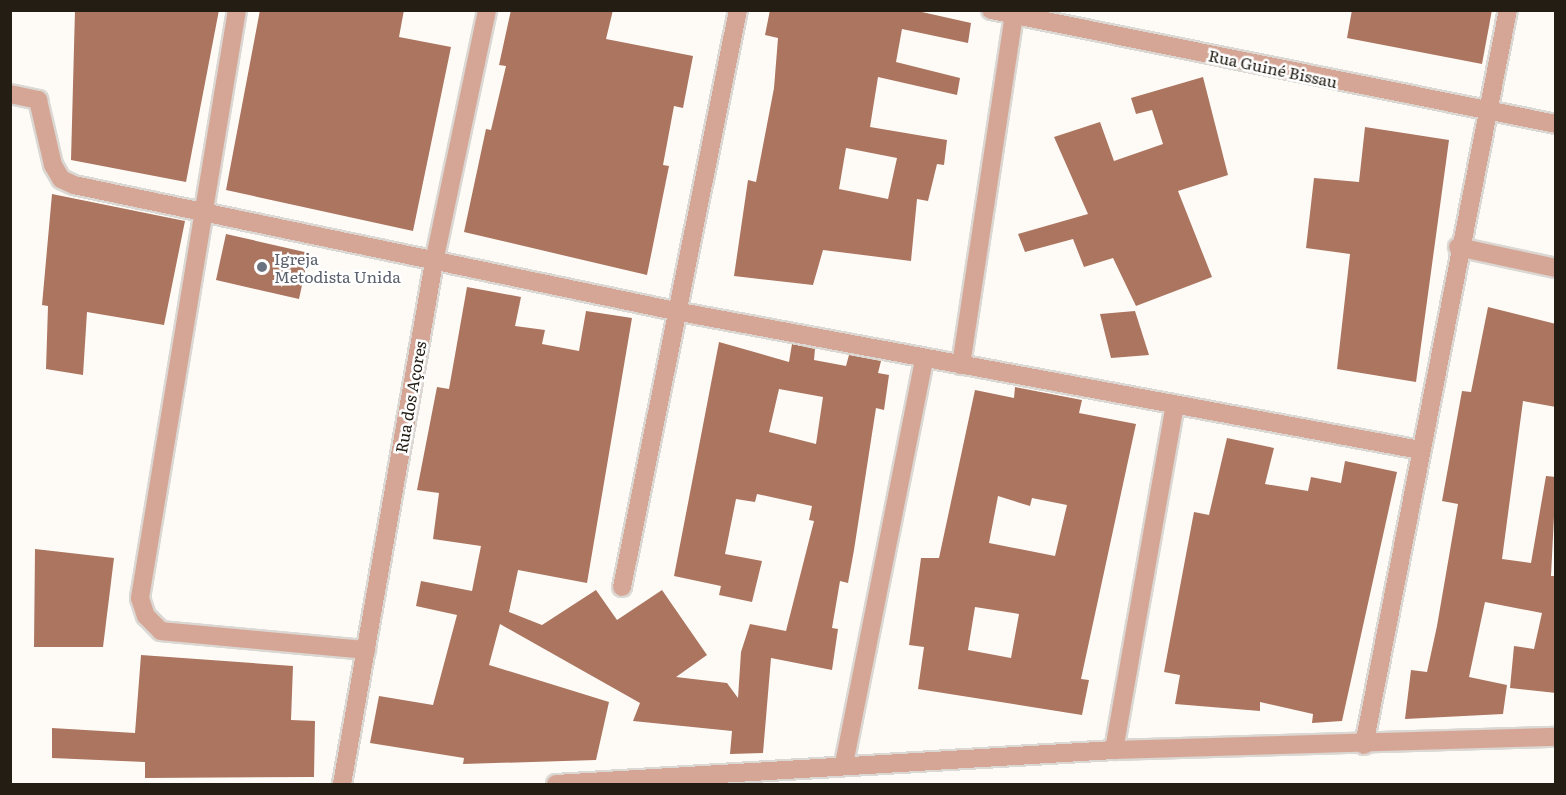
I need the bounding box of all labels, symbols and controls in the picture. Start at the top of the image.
street label: Rua Guiné Bissau [1207,45,1339,91]
place label: Igreja Metodista Unida [274,248,401,286]
marker: Igreja Metodista Unida [255,260,269,274]
street label: Rua dos Açores [391,339,429,455]

